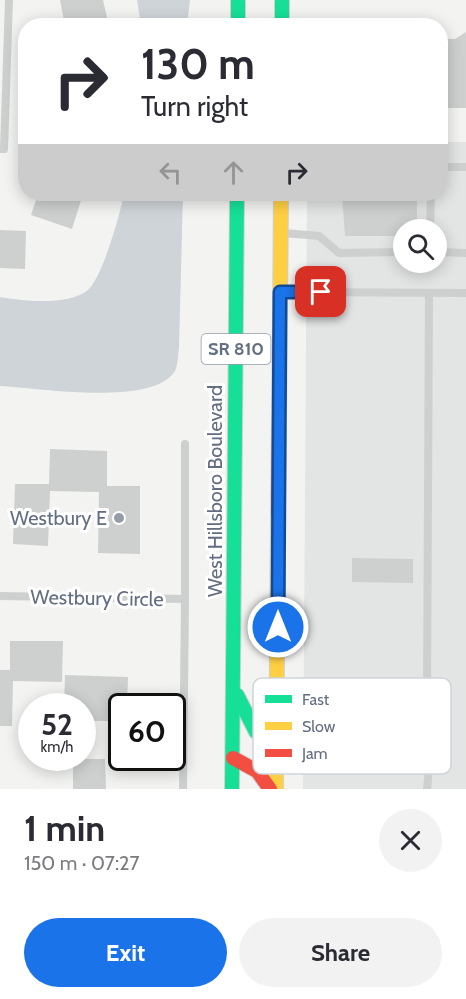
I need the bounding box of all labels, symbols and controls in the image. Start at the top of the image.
text: 130 m [141,38,255,90]
icon: right [42,42,120,120]
text: Turn right [141,90,248,123]
icon: left [154,156,187,189]
icon: ahead [217,156,250,189]
icon: right [280,156,313,189]
map controls [393,219,447,273]
button: search [393,219,447,273]
pin [295,266,346,317]
icon: arrive [304,275,337,308]
road number: SR 810 [202,334,270,364]
street label: West Hillsboro Boulevard [203,385,227,597]
place label: Westbury E [10,506,107,530]
marker: Westbury E [112,511,126,525]
street label: Westbury Circle [30,585,164,611]
position arrow [246,595,310,659]
legend [253,678,451,774]
text: Fast [302,690,330,709]
speed limit sign: 60 [108,693,186,771]
text: 52 [41,706,73,743]
text: Slow [302,717,336,736]
text: km/h [41,738,73,756]
text: Jam [301,744,328,763]
text: 1 min [24,806,105,850]
button: close [379,809,442,872]
text: 150 m · 07:27 [24,851,140,875]
button: Exit [24,918,227,987]
button: Share [239,918,442,987]

